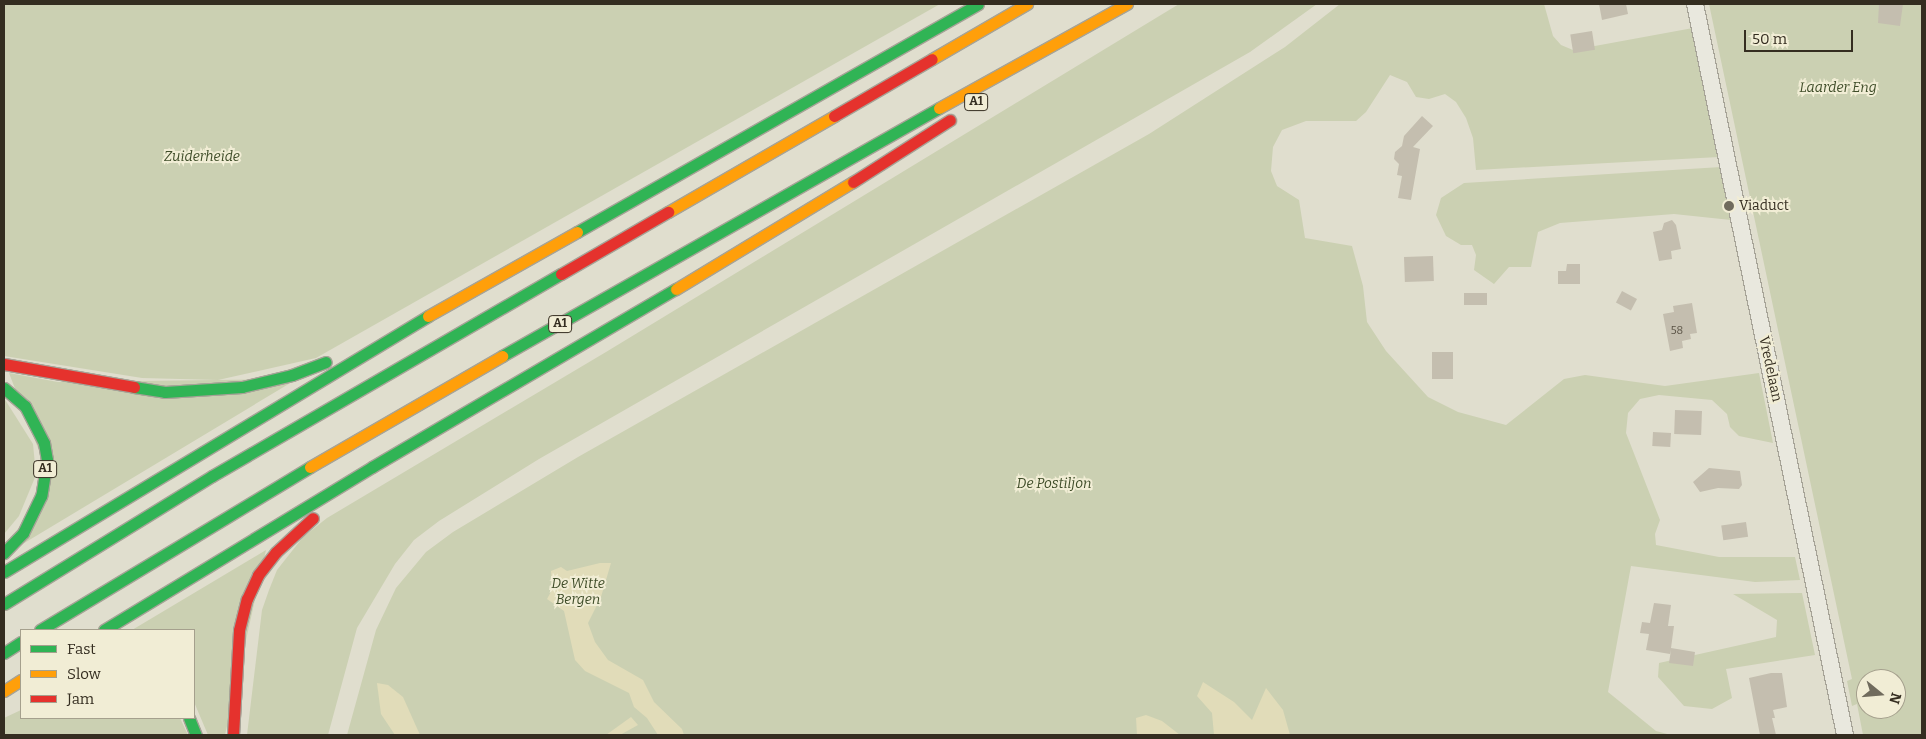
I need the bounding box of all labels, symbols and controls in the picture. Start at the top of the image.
scale bar [1746,20,1855,52]
text: 50 m [1752,30,1787,48]
park label: Laarder Eng [1799,80,1877,96]
road number: A1 [964,92,988,111]
park label: Zuiderheide [164,149,240,165]
place label: Viaduct [1739,198,1789,214]
marker: Viaduct [1723,200,1735,212]
road number: A1 [548,314,572,334]
house number: 58 [1671,324,1683,338]
street label: Vredelaan [1755,335,1785,403]
road number: A1 [32,459,58,478]
park label: De Postiljon [1017,476,1091,492]
park label: De Witte Bergen [551,576,605,608]
legend [20,629,195,719]
text: Fast [67,640,96,658]
text: Slow [67,665,101,683]
north arrow [1856,669,1906,719]
text: Jam [67,690,94,708]
text: N [1885,691,1905,706]

